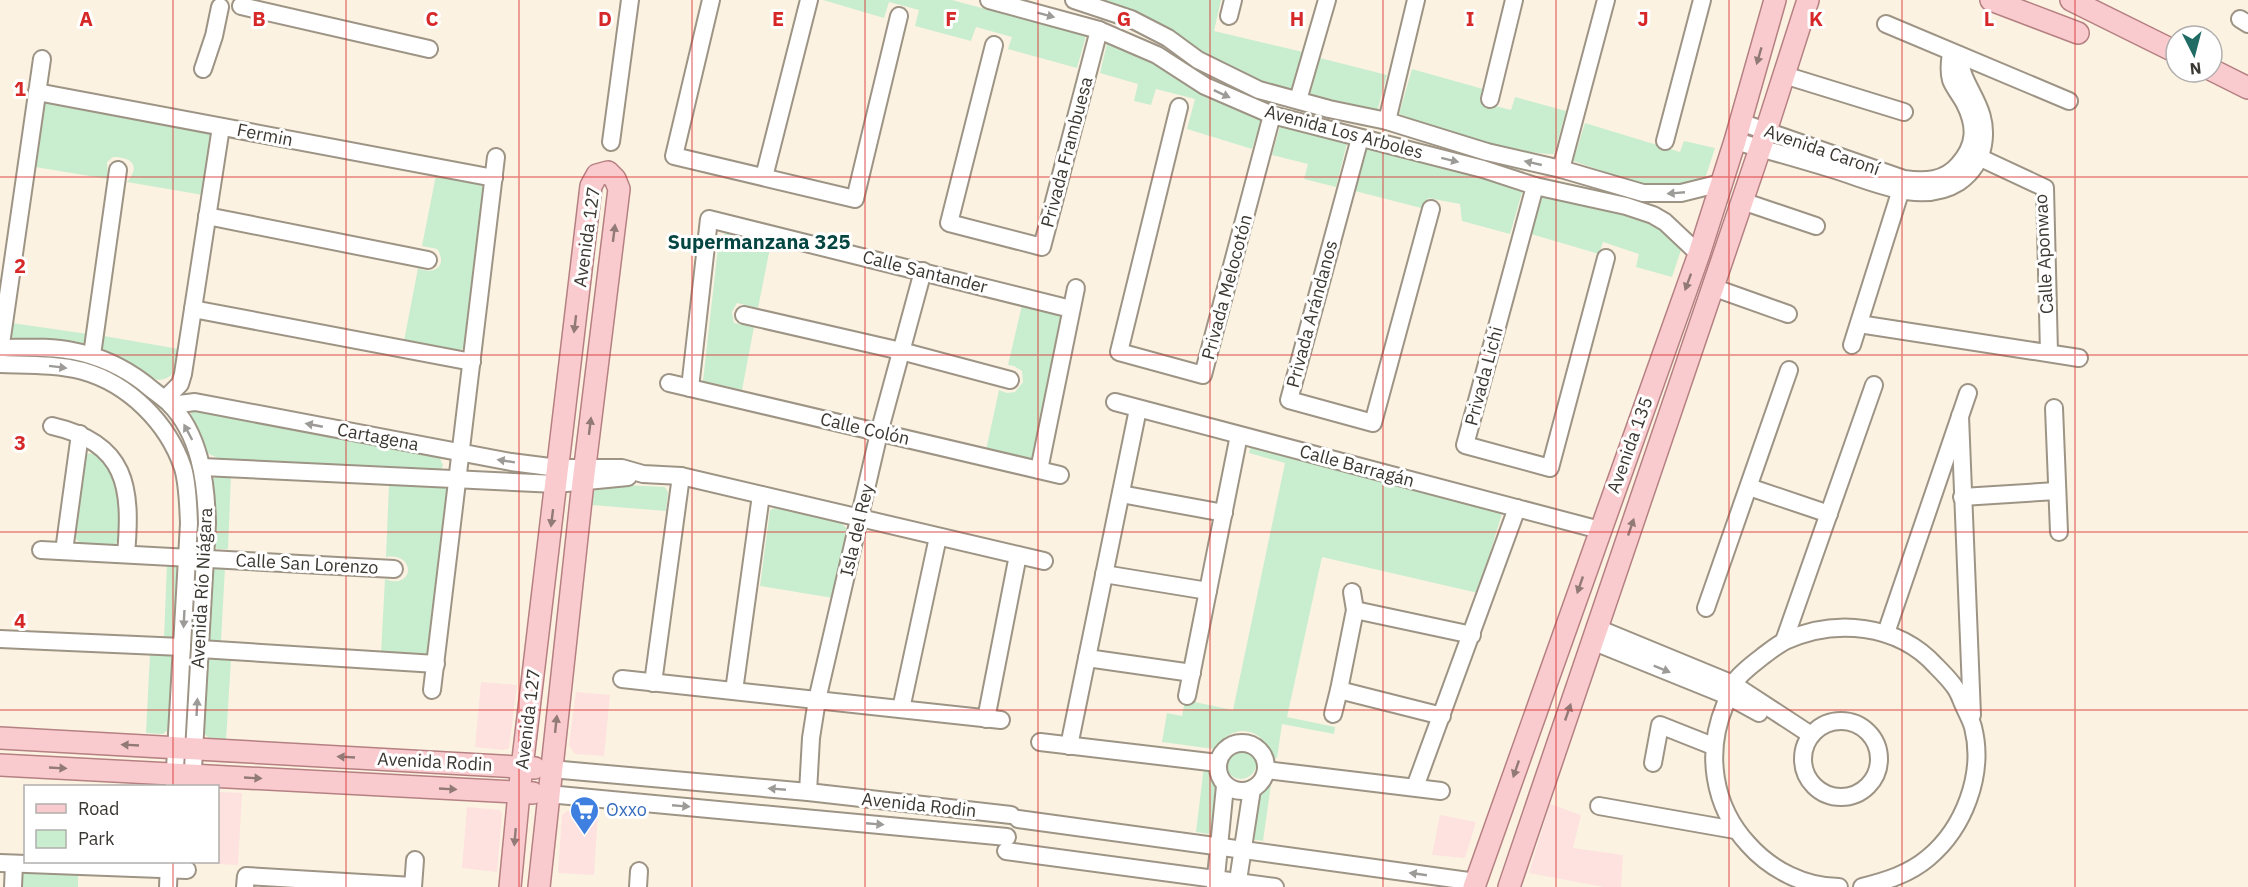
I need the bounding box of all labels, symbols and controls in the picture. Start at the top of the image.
text: A [79,5,93,32]
text: B [252,5,266,32]
text: C [425,5,439,32]
text: D [598,5,612,32]
text: E [772,5,784,32]
text: F [945,5,957,32]
text: G [1117,5,1131,32]
text: H [1290,5,1304,32]
text: I [1466,5,1474,32]
text: J [1637,5,1649,32]
text: K [1809,5,1823,32]
text: L [1984,5,1994,32]
one-way arrow [1037,11,1055,20]
north arrow [2164,24,2224,84]
one-way arrow [1754,47,1763,65]
text: N [2189,58,2202,79]
street label: Privada Frambuesa [1035,74,1098,230]
text: 1 [14,75,26,102]
one-way arrow [1214,90,1231,99]
street label: Avenida Los Arboles [1262,99,1426,164]
street label: Fermin [235,118,295,151]
street label: Avenida Caroní [1761,119,1884,180]
one-way arrow [1440,156,1459,166]
one-way arrow [1524,157,1542,167]
street label: Avenida 127 [568,185,605,289]
one-way arrow [1666,188,1685,198]
street label: Calle Aponwao [2029,193,2058,315]
street label: Privada Melocotón [1196,212,1257,362]
one-way arrow [609,223,619,242]
district label: Supermanzana 325 [668,228,850,255]
street label: Privada Arándanos [1281,238,1342,390]
street label: Calle Santander [860,245,990,298]
text: 2 [14,252,26,279]
one-way arrow [1683,273,1693,291]
one-way arrow [570,315,579,334]
street label: Privada Lichi [1459,324,1508,428]
one-way arrow [49,362,68,372]
street label: Avenida 135 [1601,393,1658,496]
street label: Calle Colón [818,407,912,450]
street label: Cartagena [335,417,421,456]
one-way arrow [585,417,595,436]
one-way arrow [305,420,324,429]
one-way arrow [183,423,193,440]
text: 3 [14,429,26,456]
street label: Calle Barragán [1297,439,1417,492]
one-way arrow [496,456,515,465]
street label: Isla del Rey [835,481,878,578]
street label: Avenida Río Niágara [186,507,217,669]
one-way arrow [547,509,557,528]
one-way arrow [1626,518,1636,536]
street label: Calle San Lorenzo [235,548,379,579]
one-way arrow [1575,576,1585,594]
text: 4 [14,607,26,634]
one-way arrow [179,609,188,628]
one-way arrow [1653,665,1671,674]
street label: Avenida 127 [510,667,545,771]
one-way arrow [192,698,201,717]
one-way arrow [1564,703,1574,721]
one-way arrow [551,715,561,734]
one-way arrow [120,741,139,750]
street label: Avenida Rodin [377,747,493,776]
one-way arrow [336,753,355,762]
one-way arrow [1510,760,1520,778]
one-way arrow [49,763,68,772]
one-way arrow [244,774,263,783]
one-way arrow [768,784,787,794]
legend [24,785,219,863]
one-way arrow [438,785,457,794]
street label: Avenida Rodin [861,787,978,822]
supermarket icon: Oxxo [569,794,601,836]
text: Road [78,797,119,820]
place label: Oxxo [606,798,647,821]
one-way arrow [672,801,691,811]
one-way arrow [866,819,885,829]
text: Park [78,827,115,850]
one-way arrow [510,828,520,847]
one-way arrow [1408,870,1427,879]

